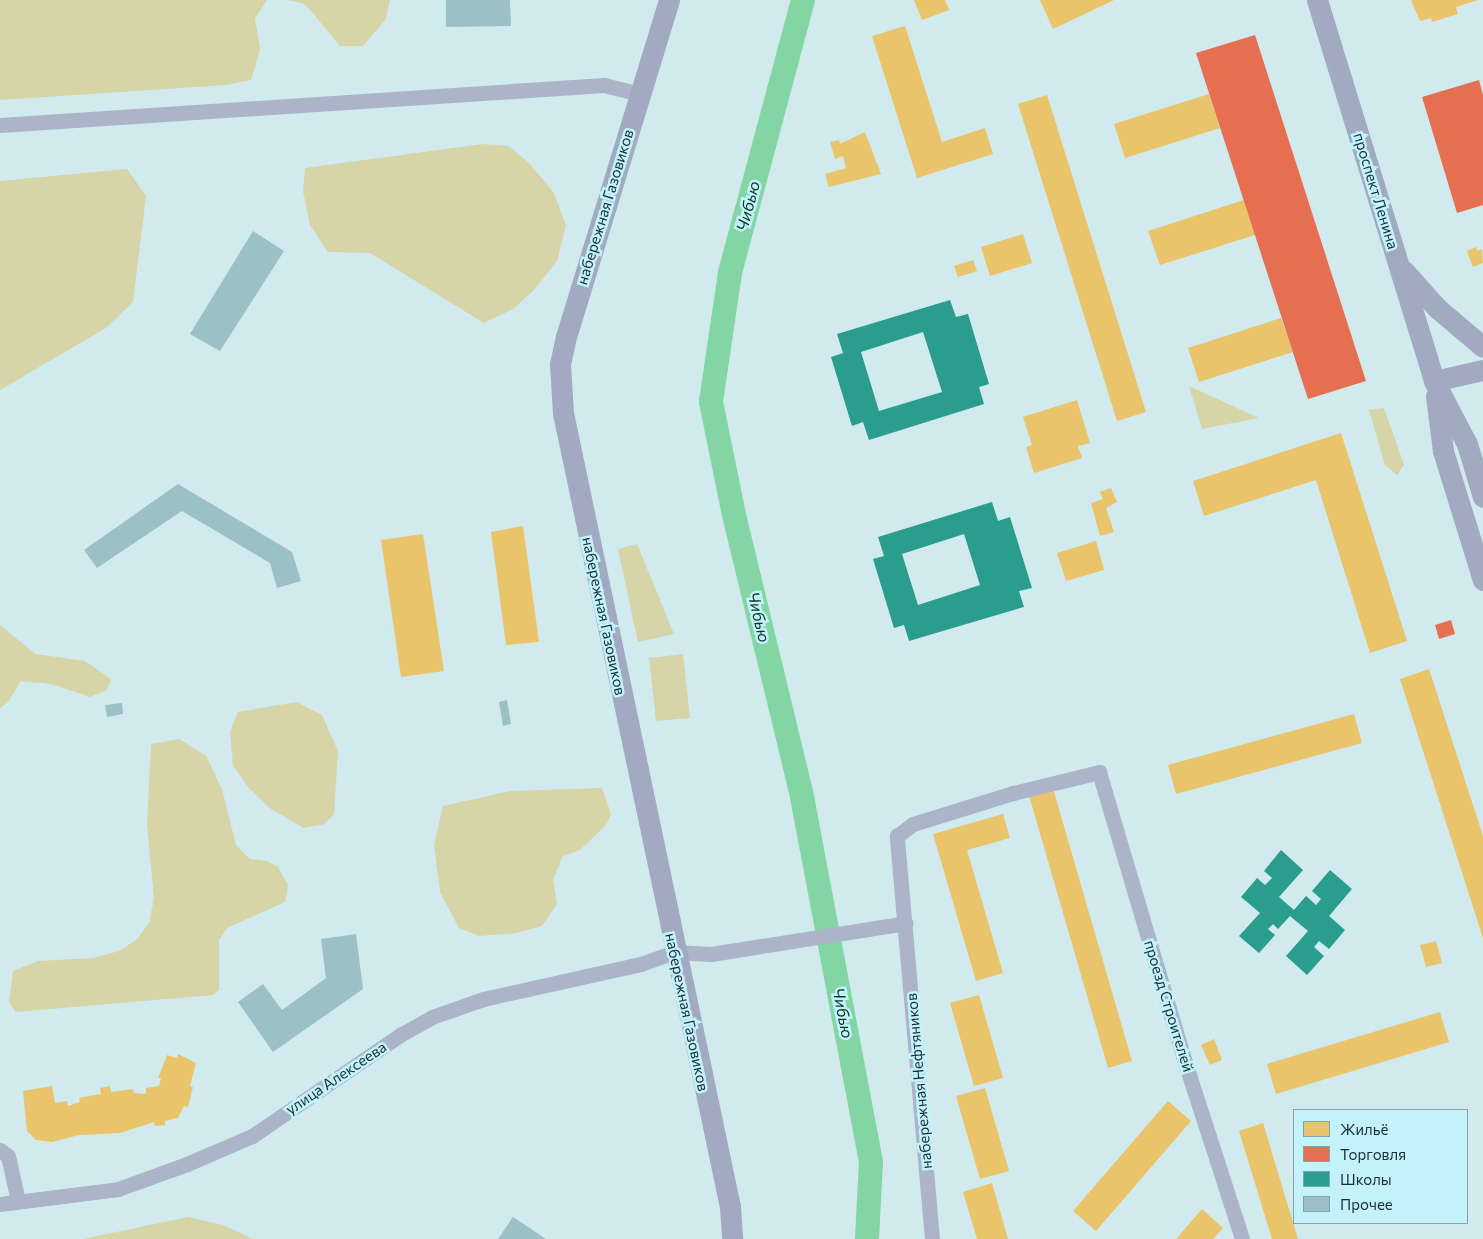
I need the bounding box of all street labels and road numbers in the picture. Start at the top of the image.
street label: набережная Газовиков [573,127,637,287]
street label: проспект Ленина [1350,131,1402,251]
street label: набережная Газовиков [578,535,630,697]
street label: набережная Газовиков [661,931,713,1093]
street label: проезд Строителей [1140,938,1198,1074]
street label: набережная Нефтяников [902,992,936,1170]
street label: улица Алексеева [282,1038,390,1118]

